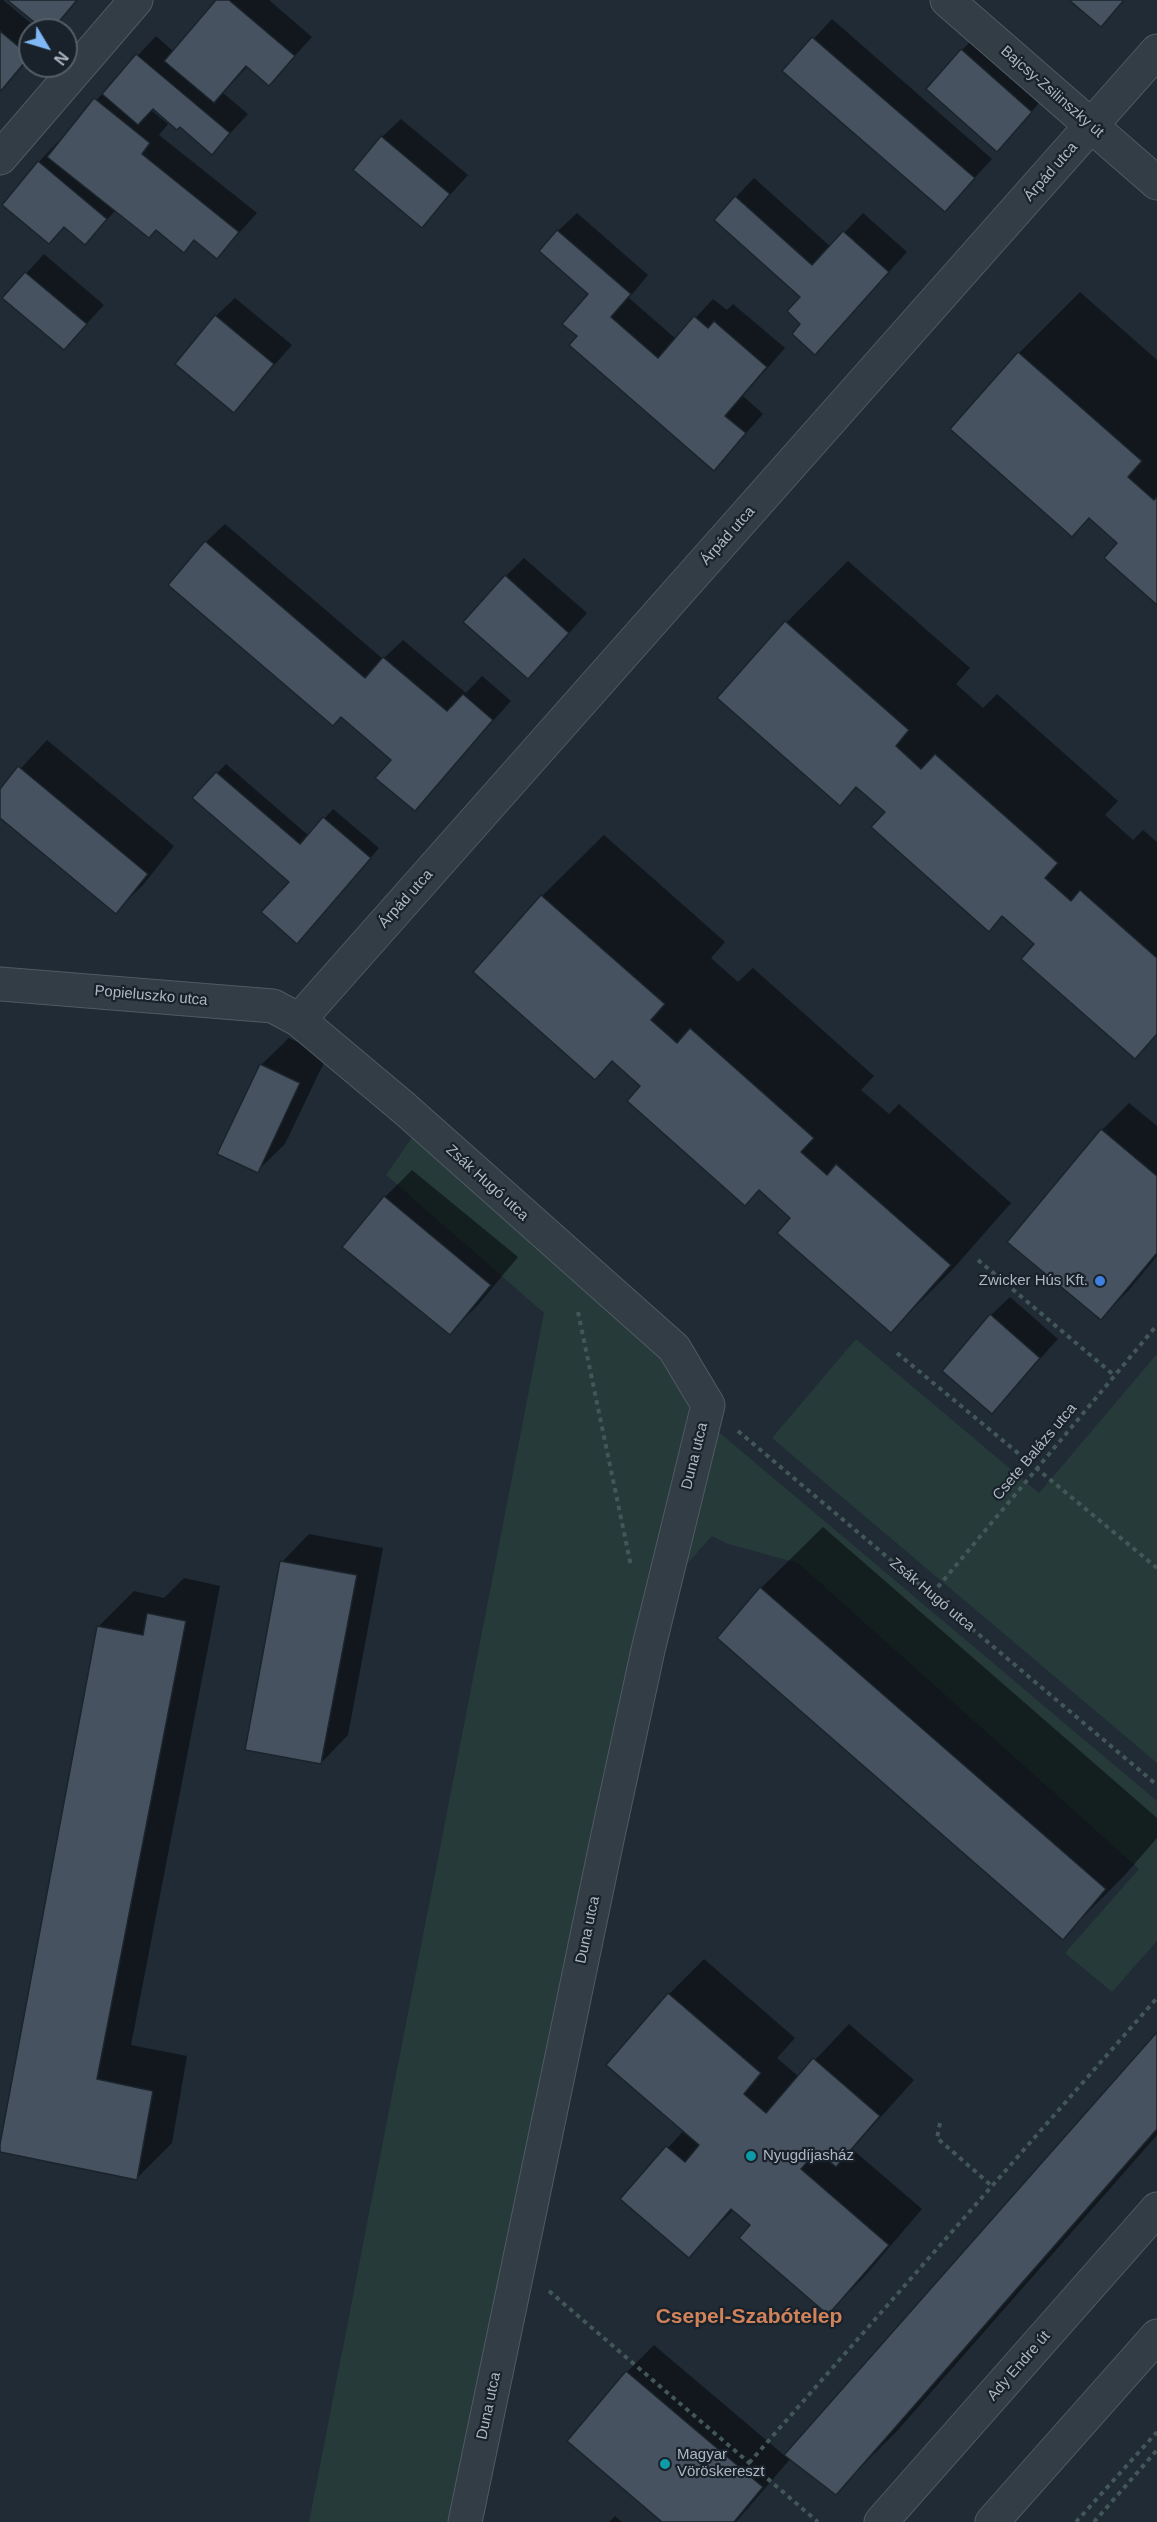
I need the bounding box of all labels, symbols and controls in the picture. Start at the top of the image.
north arrow [18,18,78,78]
street label: Bajcsy-Zsilinszky út [997,42,1107,142]
text: N [51,48,71,68]
street label: Árpád utca [1020,139,1082,205]
street label: Árpád utca [697,503,759,569]
street label: Árpád utca [375,866,437,932]
street label: Popieluszko utca [94,982,208,1010]
street label: Zsák Hugó utca [442,1141,532,1225]
place label: Zwicker Hús Kft. [979,1272,1088,1290]
marker: Zwicker Hús Kft. [1093,1274,1107,1288]
street label: Csete Balázs utca [989,1400,1081,1504]
street label: Duna utca [678,1421,712,1491]
street label: Zsák Hugó utca [886,1554,978,1636]
street label: Duna utca [572,1895,604,1965]
place label: Nyugdíjasház [763,2147,854,2165]
marker: Nyugdíjasház [744,2149,758,2163]
district label: Csepel-Szabótelep [656,2304,842,2330]
street label: Ady Endre út [984,2327,1054,2405]
street label: Duna utca [473,2371,505,2441]
place label: Magyar Vöröskereszt [677,2446,765,2481]
marker: Magyar Vöröskereszt [658,2457,672,2471]

